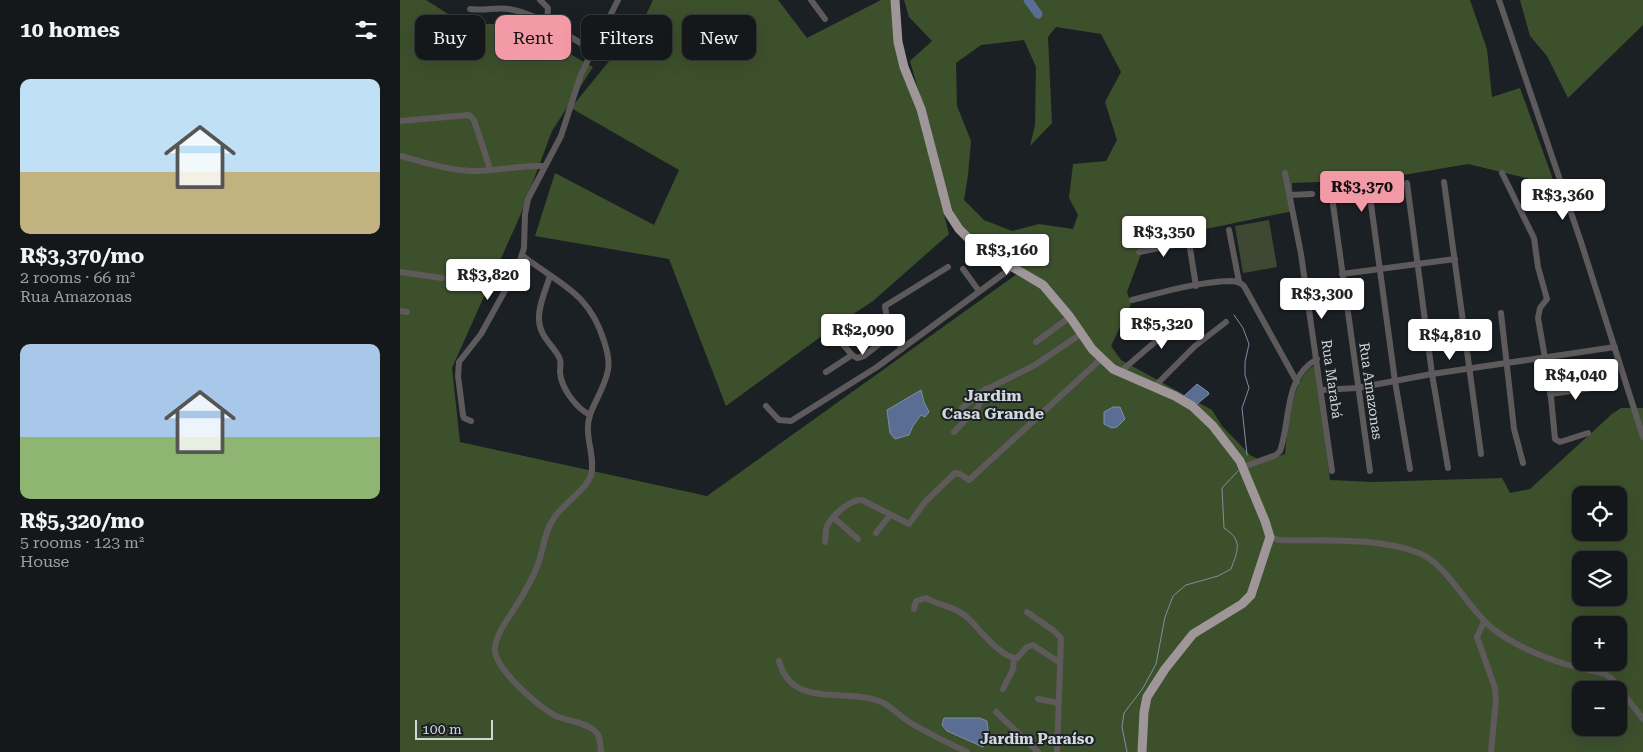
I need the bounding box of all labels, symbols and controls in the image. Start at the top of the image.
chip: Buy [415,15,485,60]
chip: Rent [495,15,571,60]
chip: Filters [581,15,672,60]
chip: New [682,15,756,60]
icon: filters [352,16,380,44]
text: 10 homes [20,18,120,42]
icon: home [155,112,245,202]
pin: R$3,370 [1316,170,1408,213]
text: R$3,370 [1331,177,1393,196]
pin: R$3,360 [1517,178,1609,221]
text: R$3,360 [1532,185,1594,204]
pin: R$3,350 [1118,216,1210,258]
text: R$3,350 [1133,222,1195,241]
pin: R$3,160 [961,234,1053,276]
text: R$3,160 [976,240,1038,259]
text: R$3,370/mo [20,244,144,268]
pin: R$3,820 [442,258,534,301]
text: R$3,820 [457,265,519,284]
text: 2 rooms · 66 m² [20,268,135,287]
pin: R$3,300 [1276,278,1368,320]
text: R$3,300 [1291,284,1353,303]
text: Rua Amazonas [20,287,132,306]
pin: R$5,320 [1116,308,1208,350]
pin: R$2,090 [817,314,909,356]
text: R$5,320 [1131,314,1193,333]
pin: R$4,810 [1404,318,1496,361]
text: R$2,090 [832,320,894,339]
text: R$4,810 [1419,325,1481,344]
street label: Rua Marabá [1319,338,1346,420]
street label: Rua Amazonas [1356,341,1386,441]
pin: R$4,040 [1530,358,1622,401]
text: R$4,040 [1545,365,1607,384]
icon: home [155,377,245,467]
district label: Jardim Casa Grande [942,386,1044,423]
map controls [1572,486,1627,736]
button: locate [1572,486,1627,541]
text: R$5,320/mo [20,509,144,533]
text: 5 rooms · 123 m² [20,533,144,552]
button: layers [1572,551,1627,606]
text: House [20,552,69,571]
button: + [1572,616,1627,671]
button: − [1572,681,1627,736]
scale bar [415,717,492,740]
text: 100 m [422,721,462,737]
district label: Jardim Paraíso [980,730,1094,748]

